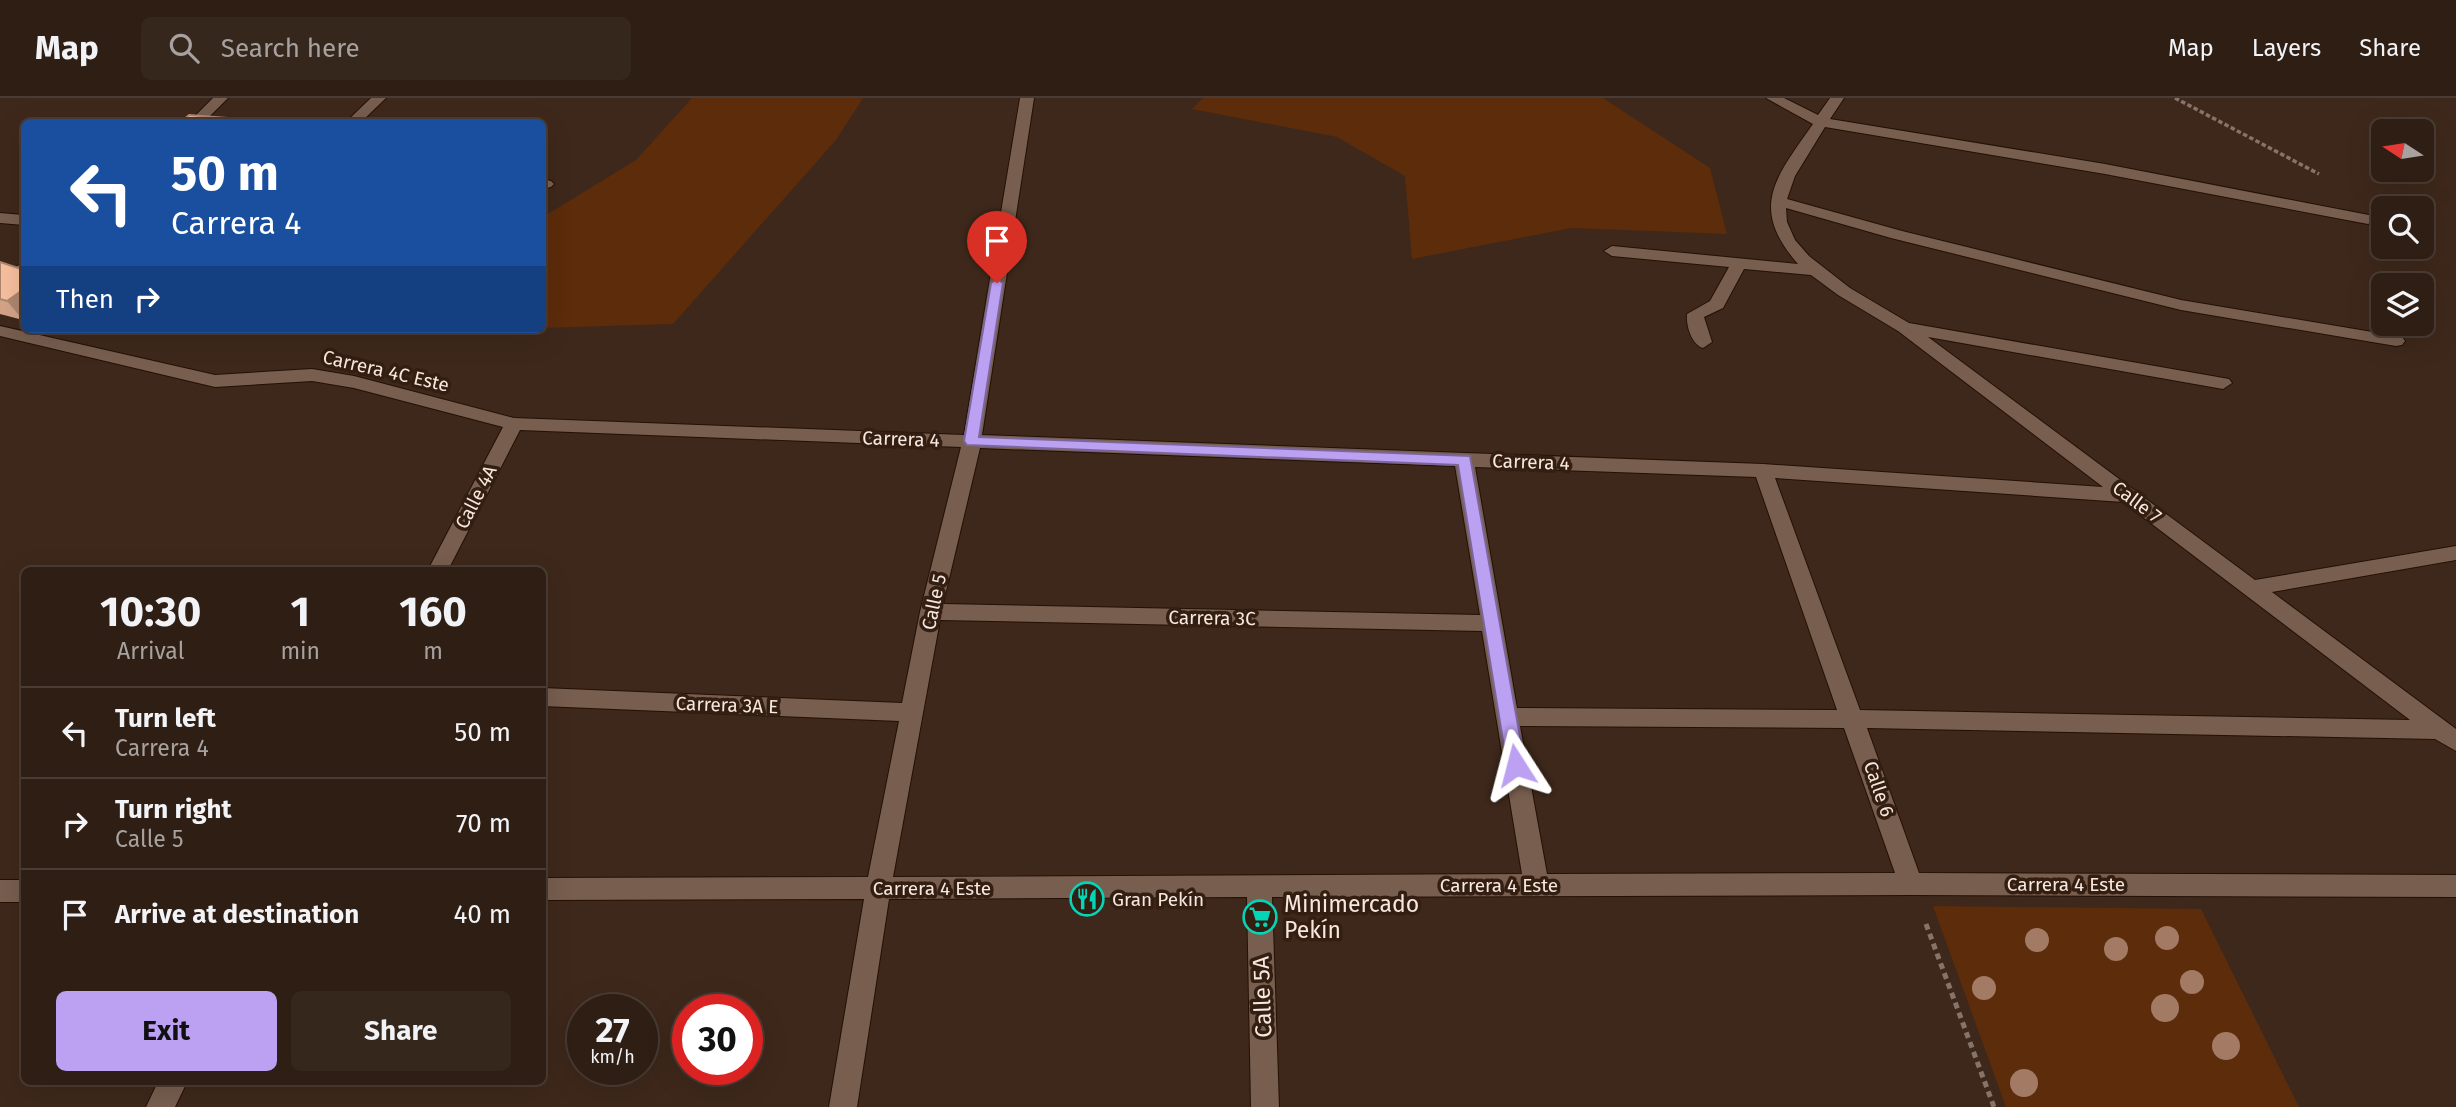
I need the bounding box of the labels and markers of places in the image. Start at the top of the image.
pin [967,211,1027,283]
restaurant icon: Gran Pekín [1068,880,1106,918]
place label: Gran Pekín [1112,888,1204,911]
place label: Minimercado Pekín [1284,890,1419,944]
supermarket icon: Minimercado Pekín [1241,898,1279,936]

